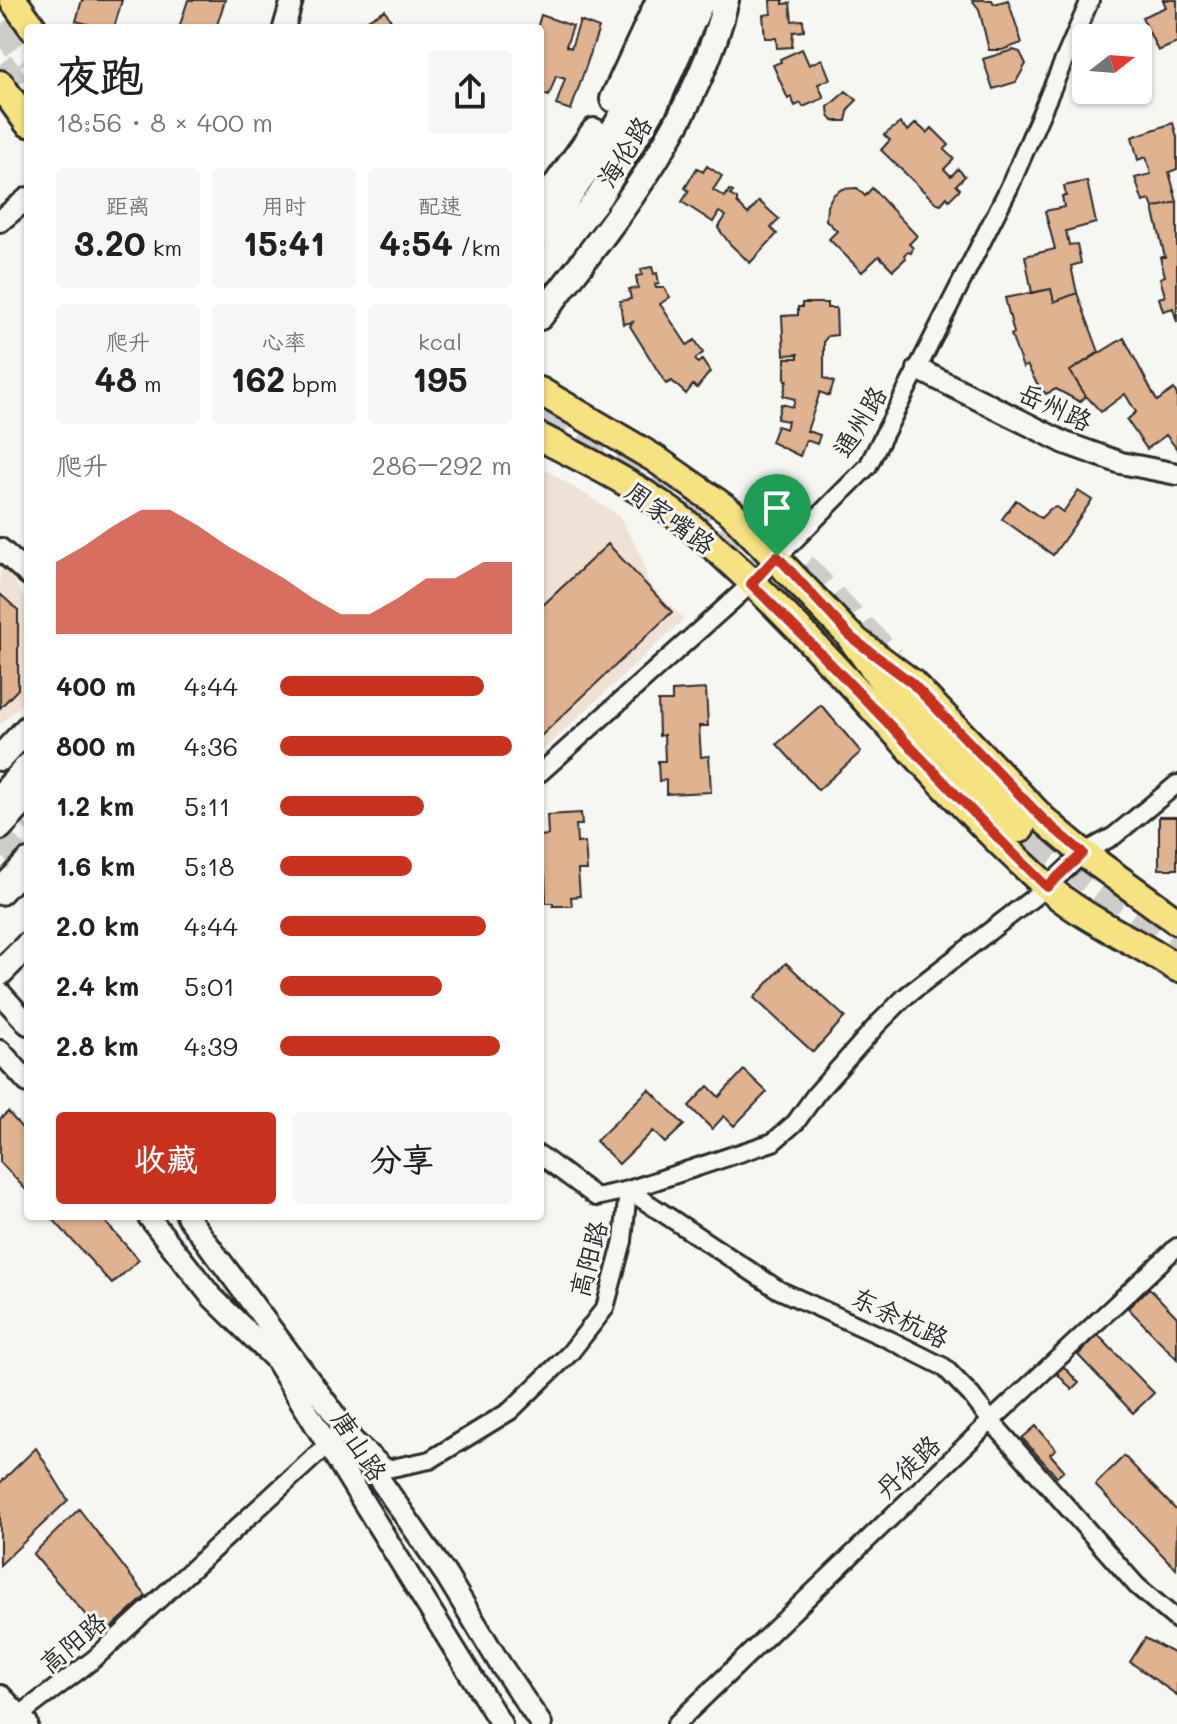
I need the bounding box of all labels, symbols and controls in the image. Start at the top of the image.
north arrow [1072,24,1152,104]
map controls [1072,24,1152,104]
text: 夜跑 [56,46,144,103]
button: share [428,50,512,134]
text: 18:56 · 8 × 400 m [56,105,273,139]
street label: 海伦路 [589,109,659,194]
text: 距离 [106,191,150,220]
text: 用时 [262,191,306,220]
text: 配速 [418,191,462,220]
text: 3.20 [74,220,146,265]
text: 15:41 [243,220,325,265]
text: 4:54 [379,220,453,265]
text: km [146,233,182,262]
text: /km [453,233,501,262]
text: 爬升 [106,327,150,356]
text: 心率 [262,327,306,356]
text: kcal [418,327,462,356]
text: 48 [94,356,137,401]
text: 162 [231,356,285,401]
text: 195 [412,356,468,401]
text: m [137,369,162,398]
text: bpm [285,369,337,398]
street label: 岳州路 [1013,374,1098,438]
street label: 通州路 [824,379,894,464]
text: 爬升 [56,448,108,482]
text: 286–292 m [371,448,512,482]
street label: 周家嘴路 [619,473,723,562]
pin [743,474,811,556]
icon: arrive [755,486,799,530]
text: 400 m [56,669,136,703]
text: 4:44 [184,669,238,703]
text: 800 m [56,729,136,763]
text: 4:36 [184,729,238,763]
text: 1.2 km [56,789,134,823]
text: 5:11 [184,789,230,823]
text: 1.6 km [56,849,135,883]
text: 5:18 [184,849,235,883]
text: 2.0 km [56,909,139,943]
text: 4:44 [184,909,238,943]
text: 2.4 km [56,969,139,1003]
text: 5:01 [184,969,235,1003]
text: 2.8 km [56,1029,139,1063]
text: 4:39 [184,1029,238,1063]
button: 收藏 [56,1112,276,1204]
button: 分享 [292,1112,512,1204]
street label: 高阳路 [562,1217,615,1301]
street label: 东余杭路 [846,1279,955,1355]
street label: 唐山路 [324,1403,395,1487]
street label: 丹徒路 [867,1427,947,1506]
street label: 高阳路 [32,1604,113,1680]

